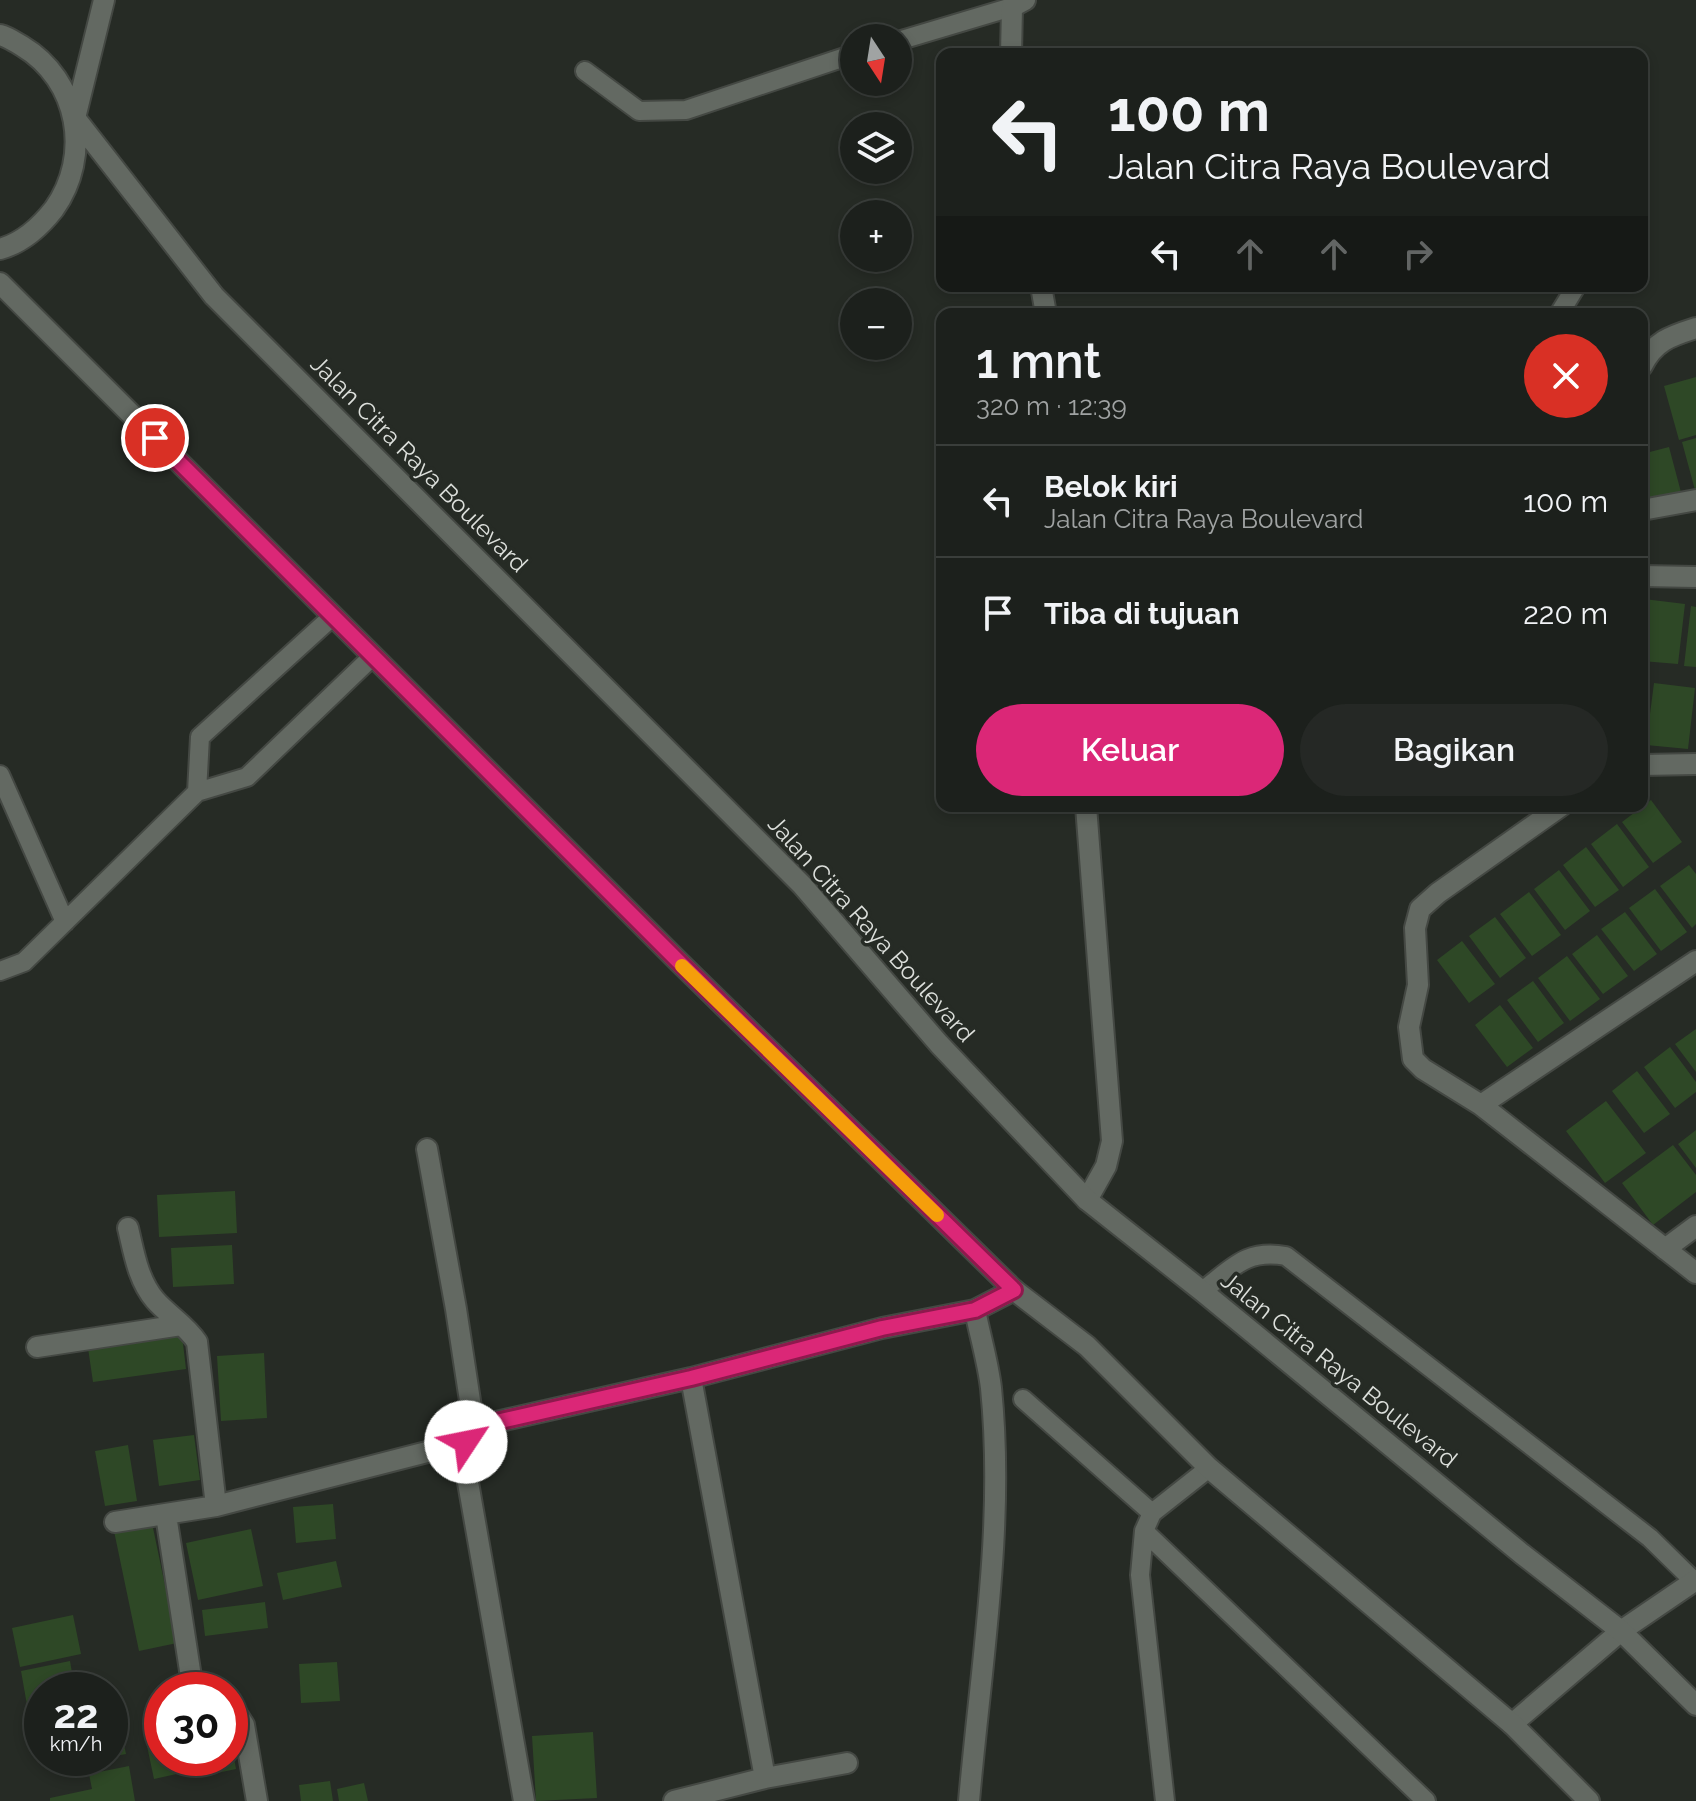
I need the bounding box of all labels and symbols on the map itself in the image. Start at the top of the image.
north arrow [840,24,912,96]
street label: Jalan Citra Raya Boulevard [305,349,534,578]
pin [121,404,189,472]
street label: Jalan Citra Raya Boulevard [762,809,981,1048]
street label: Jalan Citra Raya Boulevard [1216,1266,1463,1474]
position arrow [424,1400,508,1484]
speed limit sign: 30 [144,1672,248,1776]

